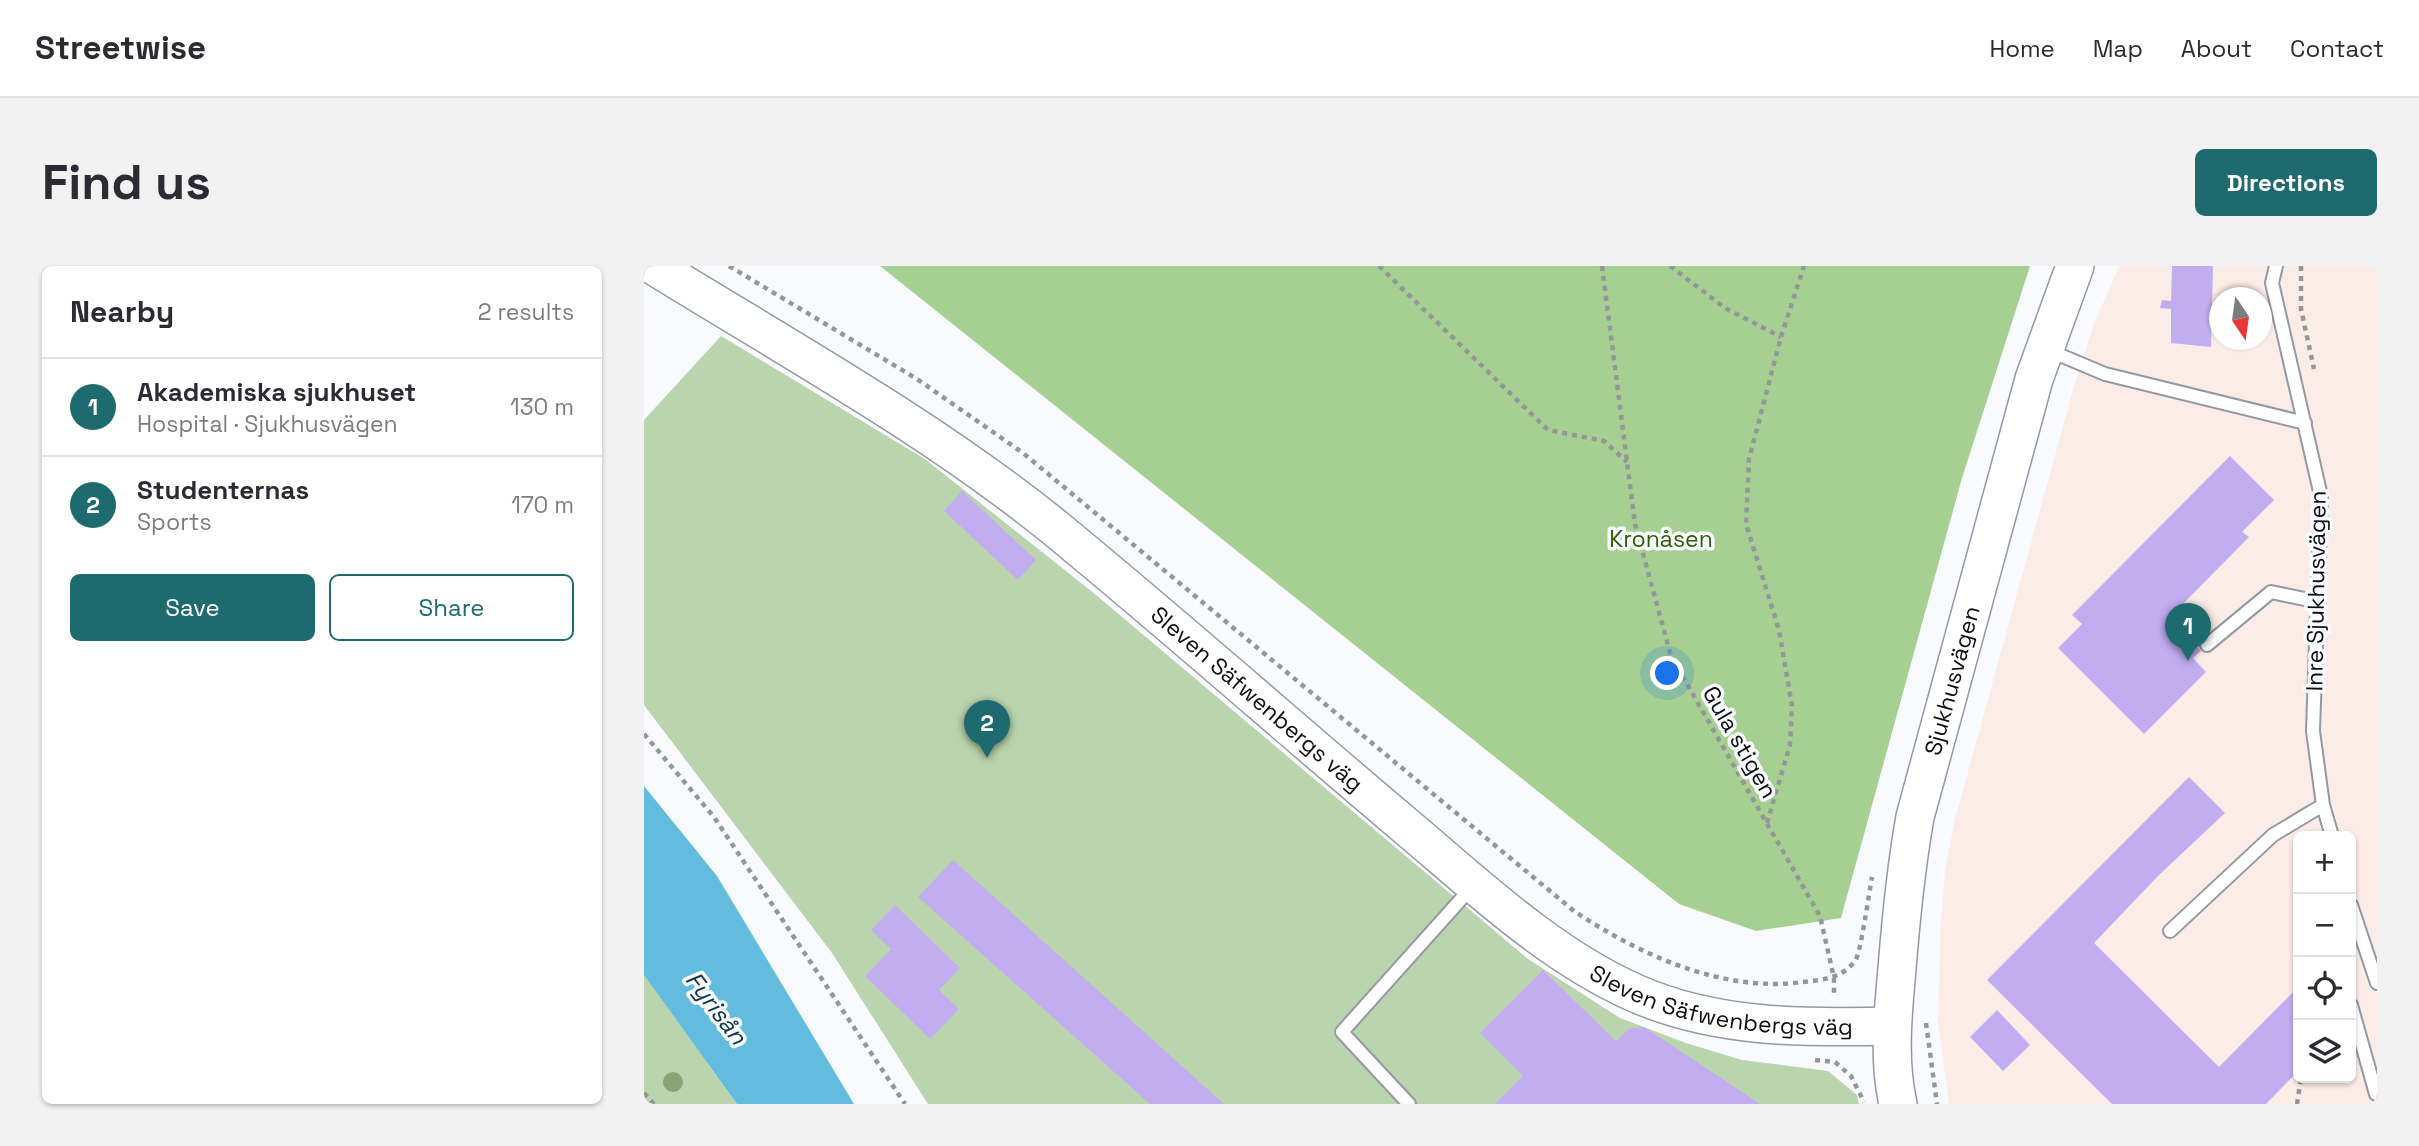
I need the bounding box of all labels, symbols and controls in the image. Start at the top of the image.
text: Streetwise [35,27,206,69]
text: Home [1989,33,2055,64]
text: Map [2093,33,2143,64]
text: About [2181,33,2252,64]
text: Contact [2290,33,2384,64]
button: Directions [2195,149,2377,216]
text: Find us [42,151,211,213]
north arrow [2209,287,2272,350]
text: Nearby [70,292,174,331]
text: 2 results [478,297,574,327]
text: Akademiska sjukhuset [137,375,416,409]
text: 1 [88,392,98,422]
text: 130 m [510,392,574,422]
text: Hospital · Sjukhusvägen [137,409,398,439]
text: Studenternas [137,473,309,507]
text: 2 [86,490,100,520]
text: 170 m [511,490,574,520]
street label: Inre Sjukhusvägen [2299,490,2333,692]
text: Sports [137,507,212,537]
park label: Kronåsen [1609,524,1713,554]
button: Save [70,574,315,641]
button: Share [329,574,574,641]
street label: Sleven Säfwenbergs väg [1145,599,1369,798]
street label: Sjukhusvägen [1917,603,1987,759]
pin: 1 [2165,603,2211,661]
your location [1650,656,1684,690]
street label: Gula stigen [1696,681,1784,803]
pin: 2 [964,700,1010,758]
map controls [2293,831,2356,1083]
button: + [2293,831,2356,894]
button: − [2293,894,2356,957]
button: locate [2293,957,2356,1020]
street label: Sleven Säfwenbergs väg [1584,958,1853,1042]
water label: Fyrisån [679,965,755,1051]
button: layers [2293,1020,2356,1083]

